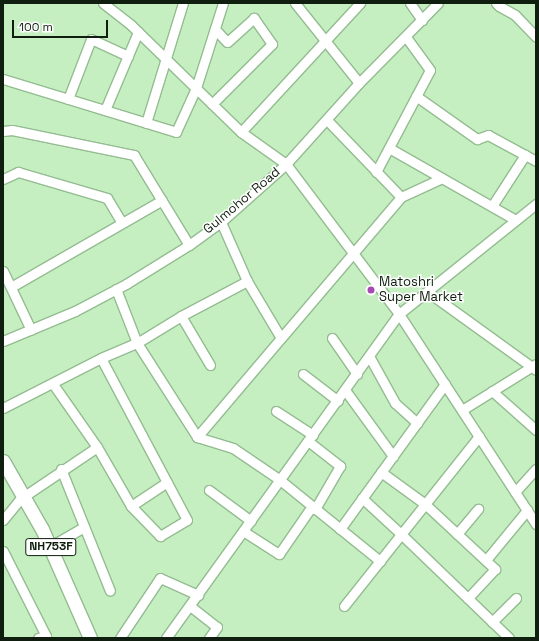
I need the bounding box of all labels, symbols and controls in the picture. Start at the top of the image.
scale bar [14,12,110,38]
text: 100 m [19,19,53,35]
street label: Gulmohor Road [201,164,283,238]
place label: Matoshri Super Market [379,275,463,306]
marker: Matoshri Super Market [366,285,376,295]
road number: NH753F [25,537,77,557]

